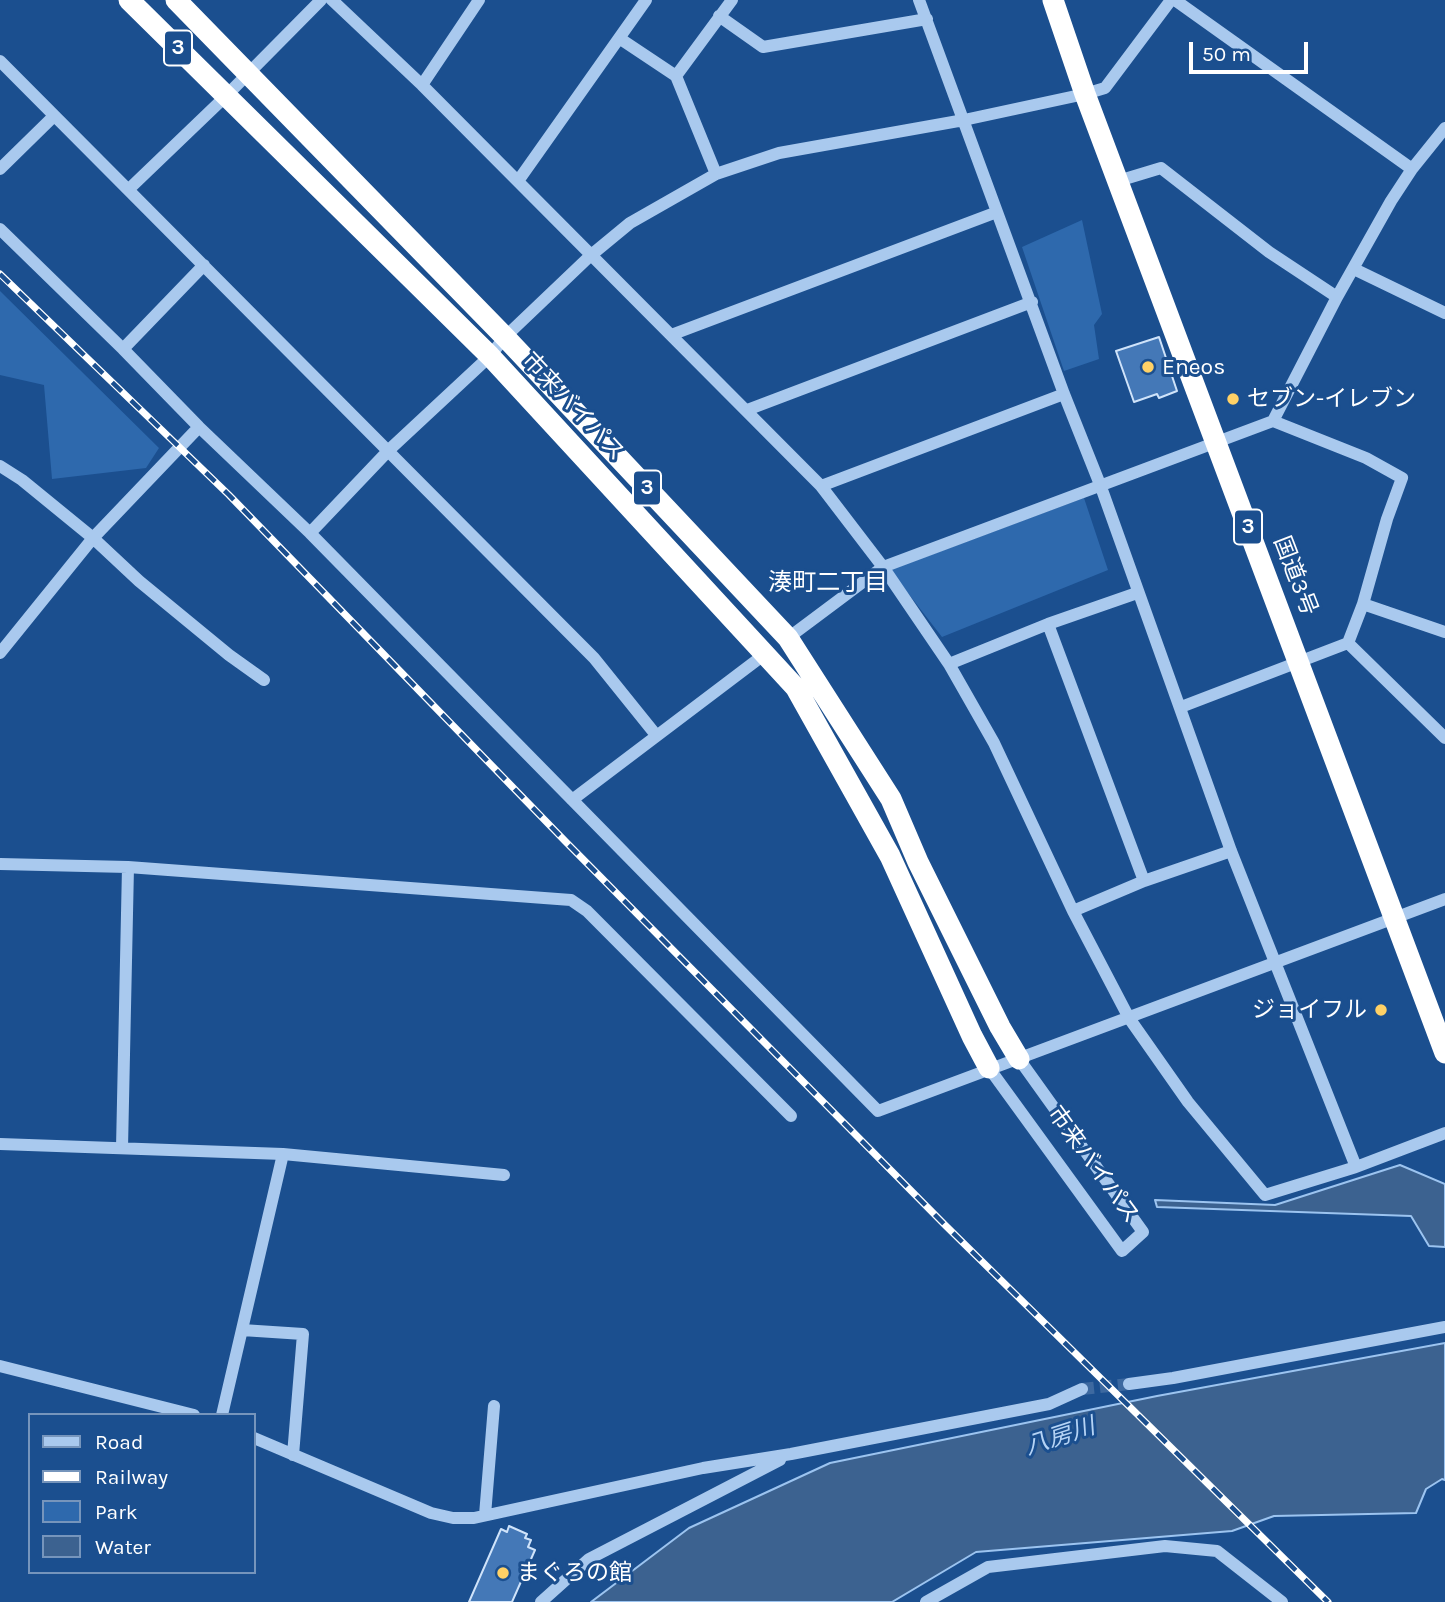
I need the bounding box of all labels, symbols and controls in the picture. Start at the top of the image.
scale bar [1193,28,1312,72]
road number: 3 [164,30,192,66]
text: 50 m [1202,42,1251,66]
street label: 市来バイパス [516,347,630,467]
place label: Eneos [1162,353,1225,381]
marker: Eneos [1140,359,1156,375]
place label: セブン-イレブン [1247,385,1416,413]
marker: セブン-イレブン [1225,391,1241,407]
road number: 3 [633,470,661,505]
road number: 3 [1234,510,1262,544]
street label: 国道3号 [1267,533,1323,619]
district label: 湊町二丁目 [768,569,888,597]
place label: ジョイフル [1252,996,1367,1024]
marker: ジョイフル [1373,1002,1389,1018]
street label: 市来バイパス [1041,1101,1145,1229]
water label: 八房川 [1021,1412,1099,1462]
legend [28,1413,256,1574]
text: Road [95,1430,143,1454]
text: Railway [95,1465,168,1489]
text: Park [95,1500,138,1524]
text: Water [95,1535,151,1559]
place label: まぐろの館 [517,1559,632,1587]
marker: まぐろの館 [495,1565,511,1581]

